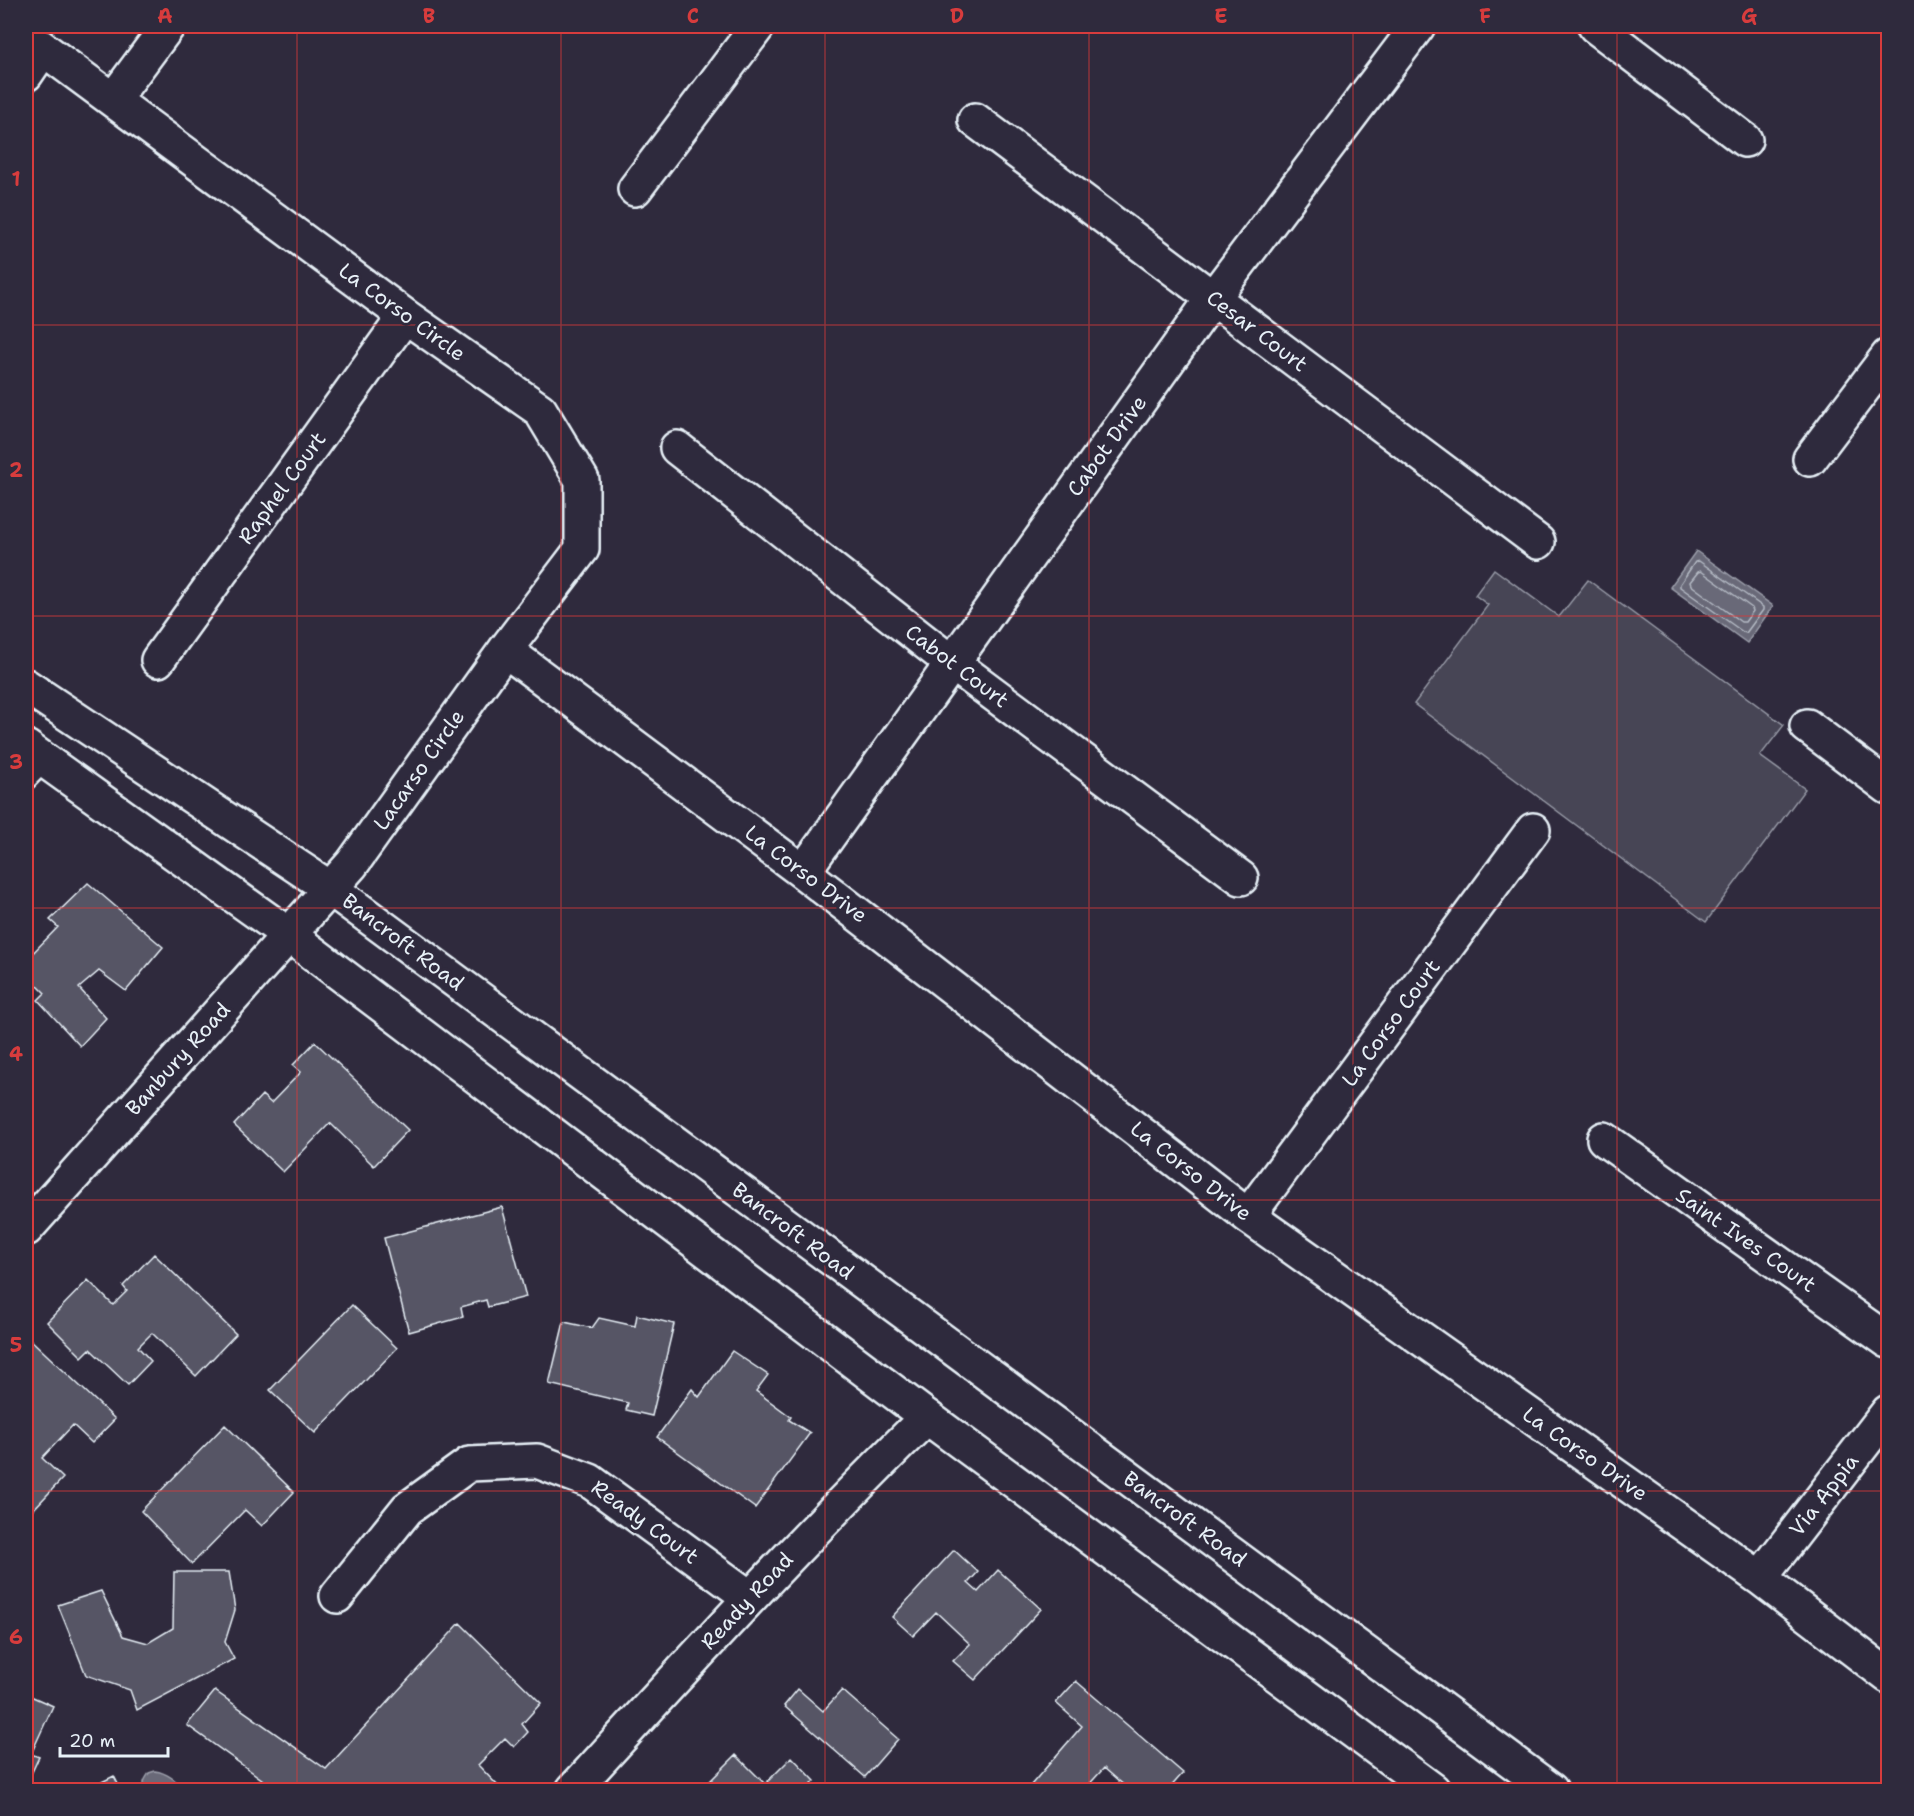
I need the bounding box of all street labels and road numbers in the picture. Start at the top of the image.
street label: La Corso Circle [333,256,471,368]
street label: Cesar Court [1201,284,1313,378]
street label: Cabot Drive [1061,390,1153,502]
street label: Raphel Court [232,426,332,550]
street label: Cabot Court [900,618,1014,714]
street label: Lacarso Circle [367,704,471,836]
street label: La Corso Drive [739,819,873,929]
street label: Bancroft Road [336,887,470,997]
street label: La Corso Court [1335,954,1447,1092]
street label: Banbury Road [119,996,237,1122]
street label: La Corso Drive [1125,1115,1257,1227]
street label: Bancroft Road [726,1176,860,1286]
street label: Saint Ives Court [1670,1181,1822,1299]
street label: La Corso Drive [1517,1400,1653,1508]
street label: Via Appia [1783,1448,1865,1542]
street label: Bancroft Road [1118,1465,1252,1573]
street label: Ready Court [586,1474,704,1570]
street label: Ready Road [695,1546,799,1656]

